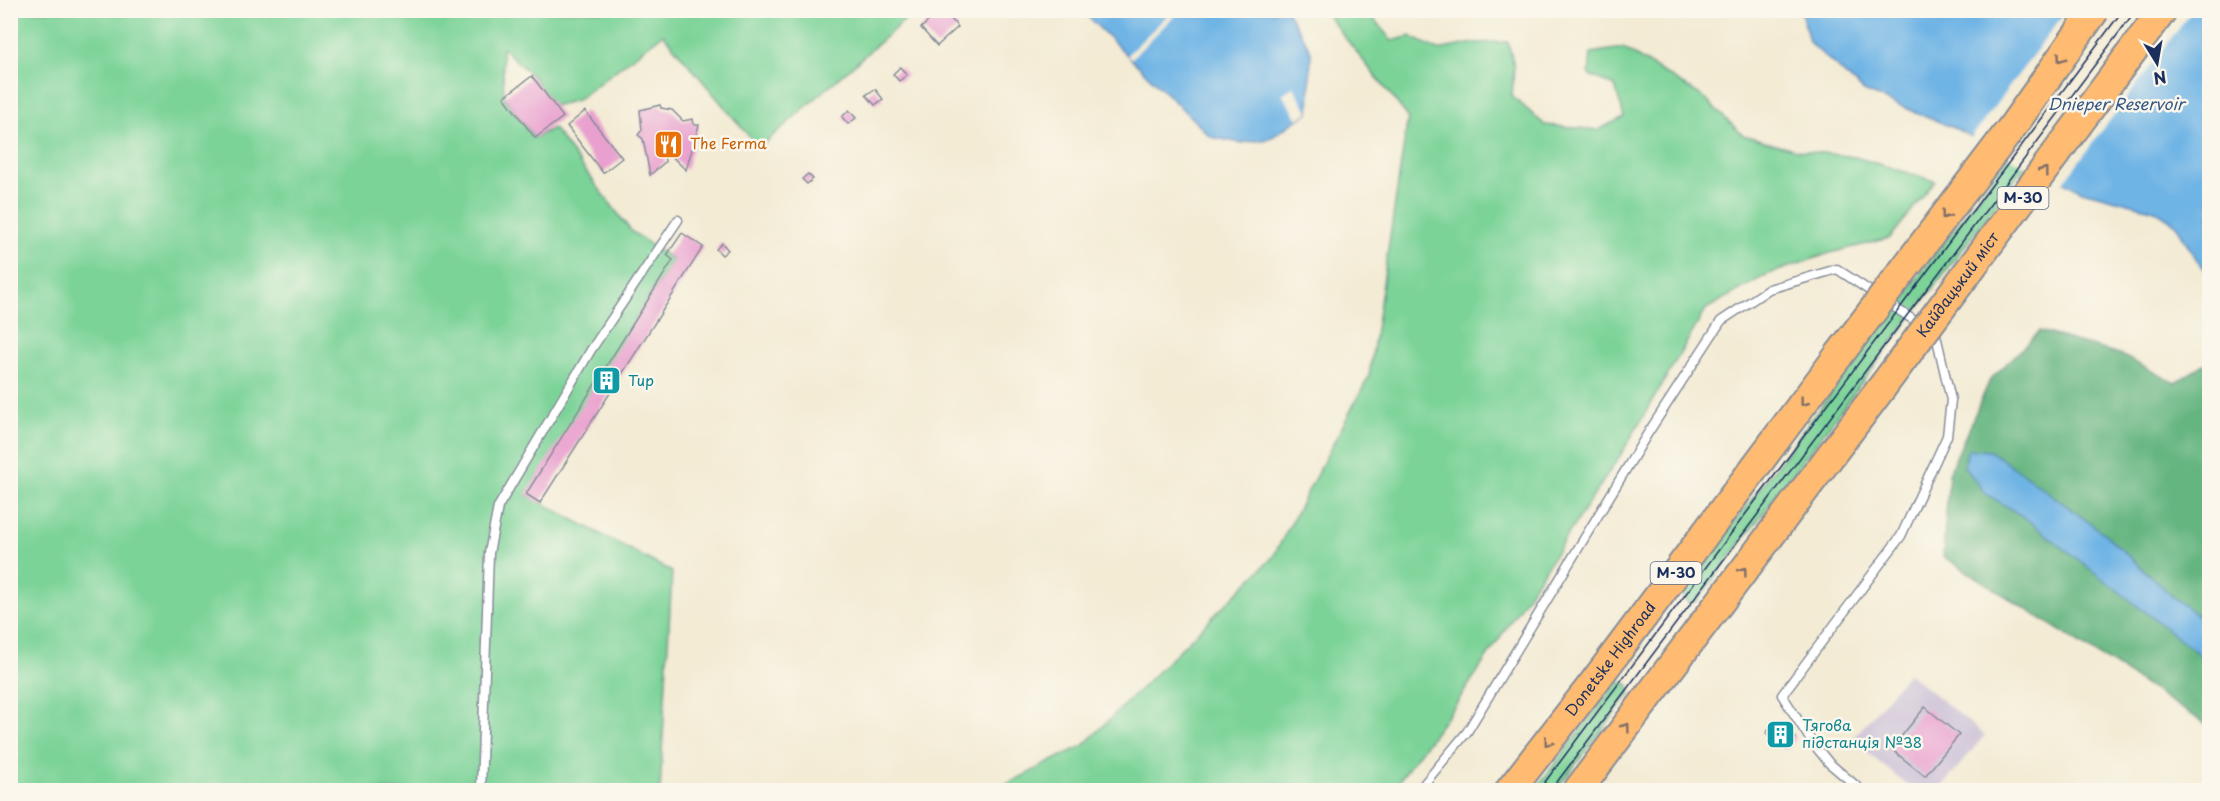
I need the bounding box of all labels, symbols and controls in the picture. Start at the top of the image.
north arrow [2127,33,2187,93]
one-way arrow [2057,51,2068,62]
text: N [2152,66,2169,92]
water label: Dnieper Reservoir [2048,91,2187,115]
restaurant icon: The Ferma [653,128,685,160]
place label: The Ferma [690,131,767,154]
one-way arrow [2037,166,2048,177]
road number: М-30 [1998,187,2048,209]
one-way arrow [1942,208,1953,219]
street label: Кайдацький міст [1910,226,2004,342]
building icon: Тир [591,365,623,397]
place label: Тир [628,368,654,391]
one-way arrow [1800,395,1811,406]
road number: М-30 [1650,562,1702,584]
one-way arrow [1735,567,1746,578]
street label: Donetske Highroad [1559,596,1661,721]
place label: Тягова пiдстанцiя №38 [1802,713,1922,753]
building icon: Тягова пiдстанцiя №38 [1765,719,1797,751]
one-way arrow [1619,723,1630,734]
one-way arrow [1544,735,1555,746]

